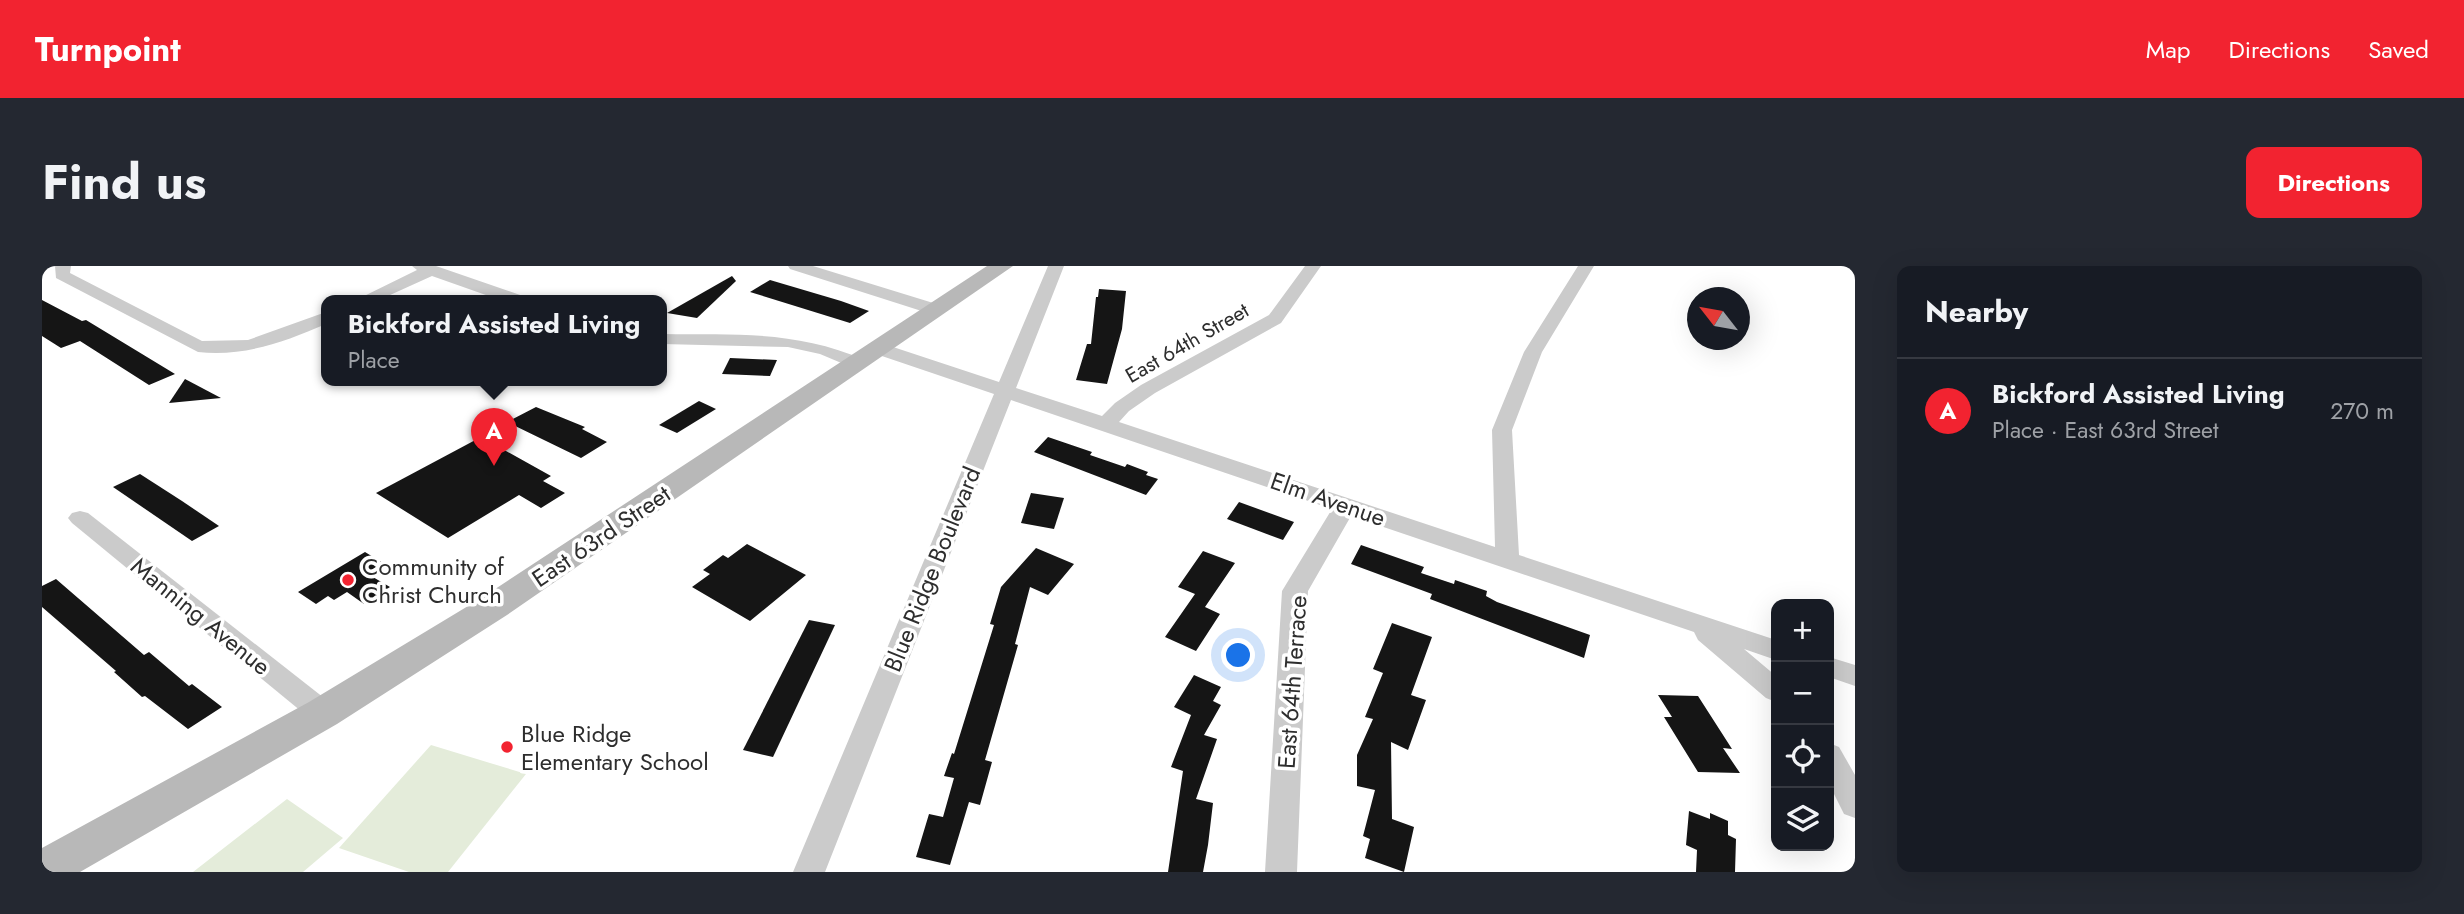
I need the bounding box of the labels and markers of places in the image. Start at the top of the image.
pin: A [471,408,517,466]
place label: Community of Christ Church [362,549,505,612]
marker: Community of Christ Church [340,572,356,588]
place label: Blue Ridge Elementary School [521,716,709,779]
marker: Blue Ridge Elementary School [499,739,515,755]

